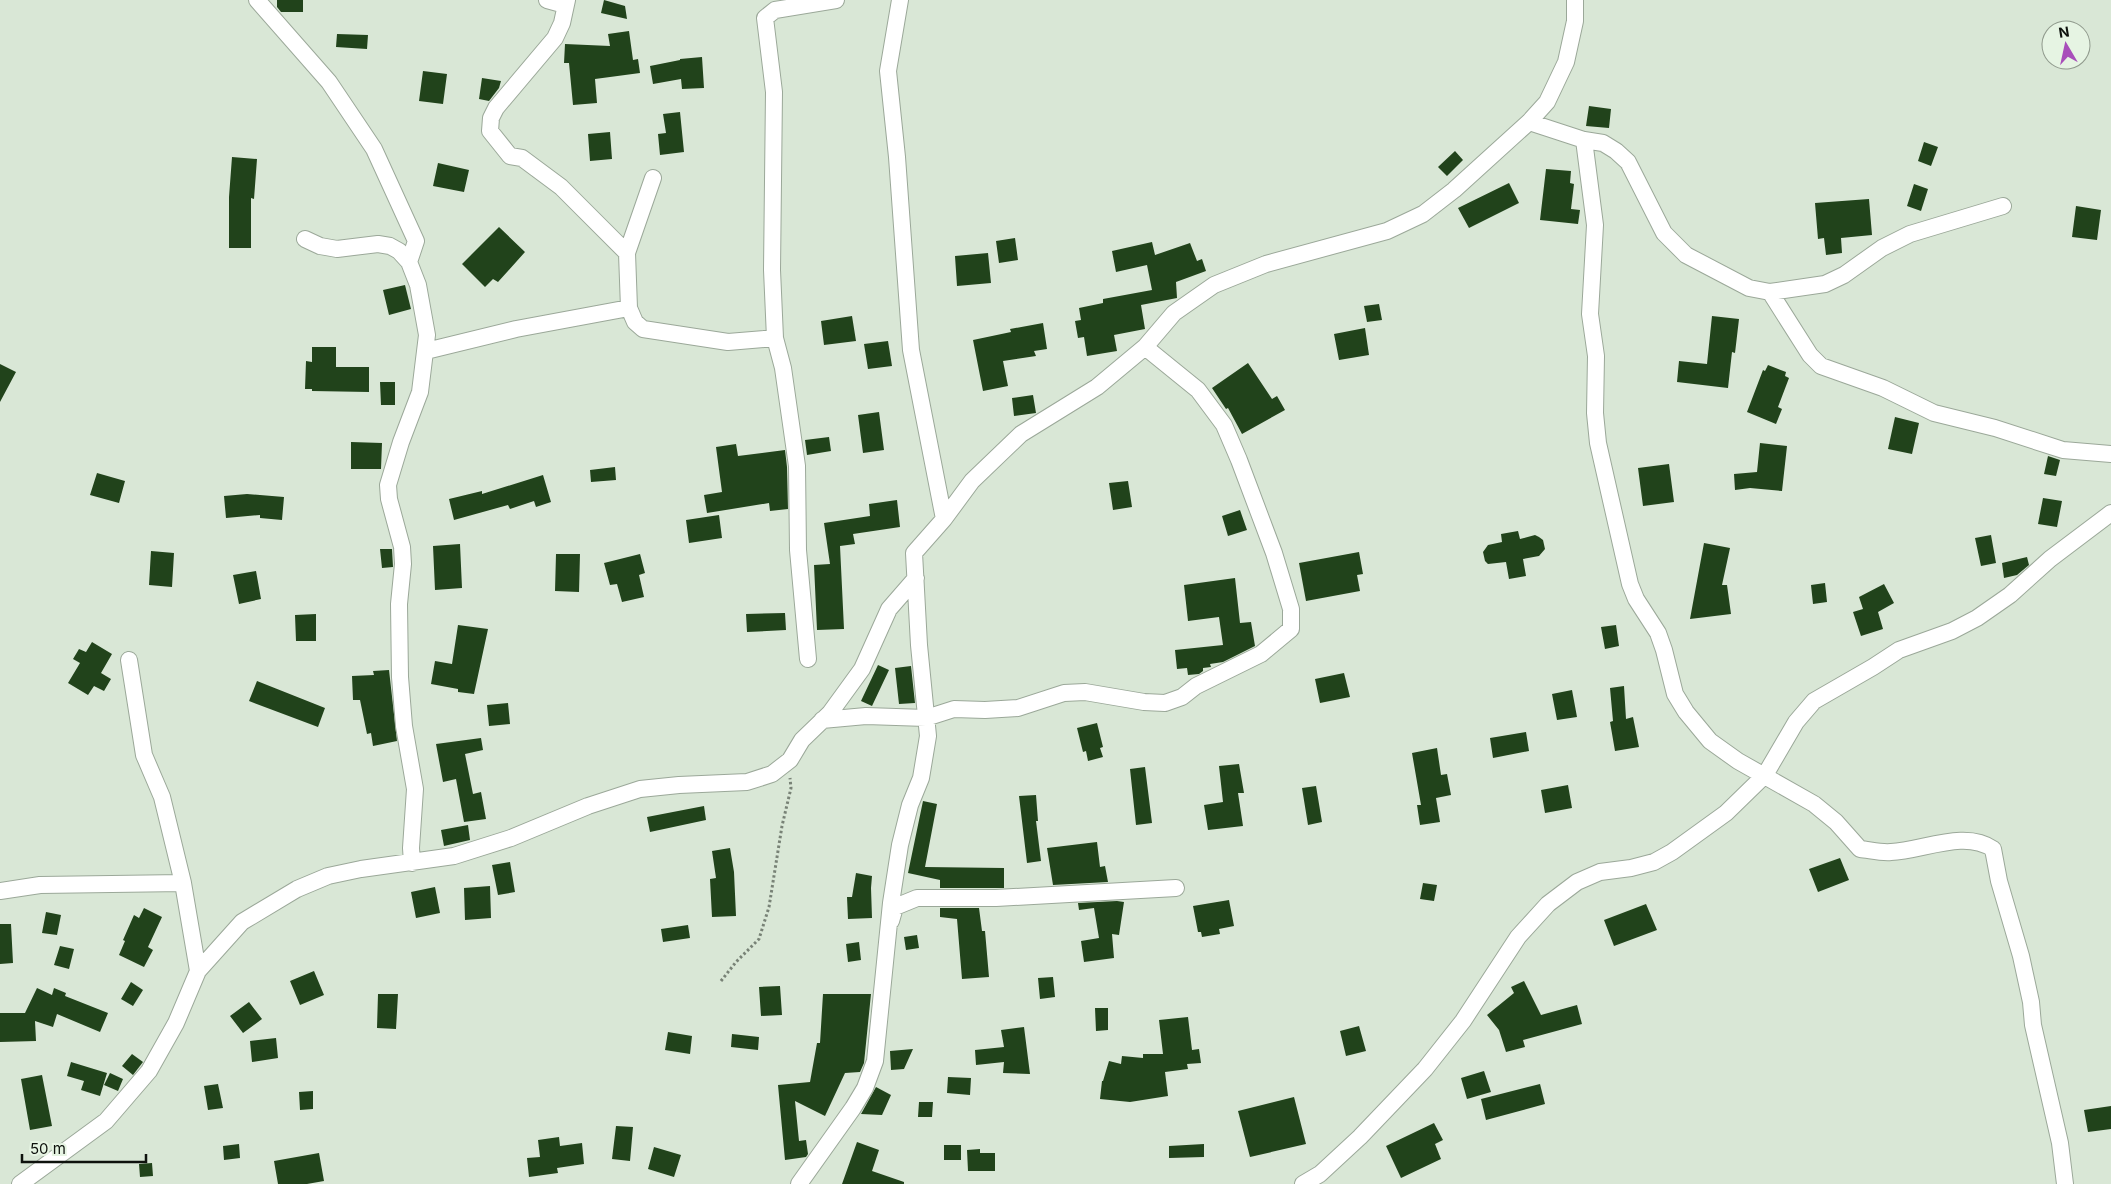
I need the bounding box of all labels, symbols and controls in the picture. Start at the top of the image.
north arrow [2041,20,2091,70]
text: N [2057,22,2070,41]
scale bar [22,1132,146,1164]
text: 50 m [30,1139,66,1158]

